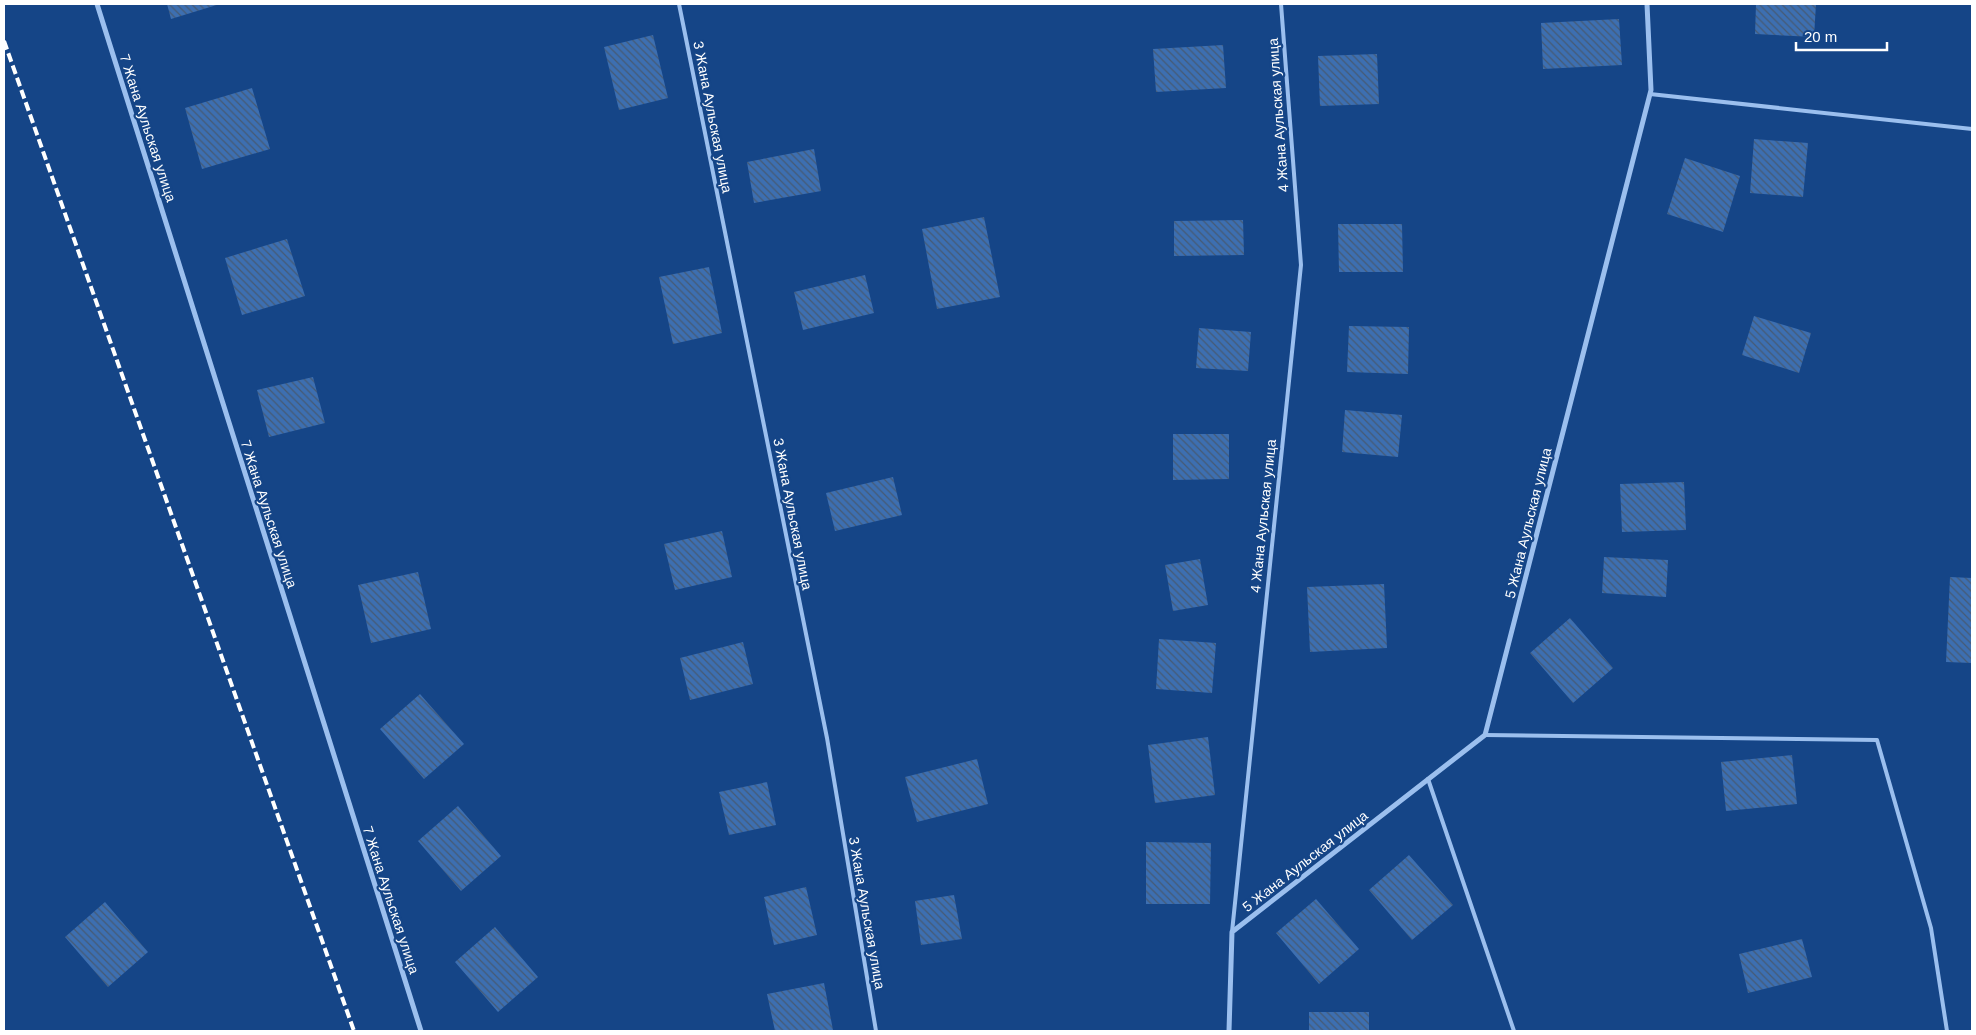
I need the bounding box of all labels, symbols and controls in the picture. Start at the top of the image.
scale bar [1796,20,1887,52]
text: 20 m [1804,28,1837,45]
street label: 4 Жана Аульская улица [1265,37,1291,193]
street label: 3 Жана Аульская улица [690,40,736,195]
street label: 7 Жана Аульская улица [117,52,180,204]
street label: 3 Жана Аульская улица [770,437,816,592]
street label: 7 Жана Аульская улица [238,438,301,590]
street label: 4 Жана Аульская улица [1247,438,1279,594]
street label: 5 Жана Аульская улица [1502,446,1554,600]
street label: 5 Жана Аульская улица [1239,807,1371,915]
street label: 7 Жана Аульская улица [360,824,423,976]
street label: 3 Жана Аульская улица [846,836,888,991]

